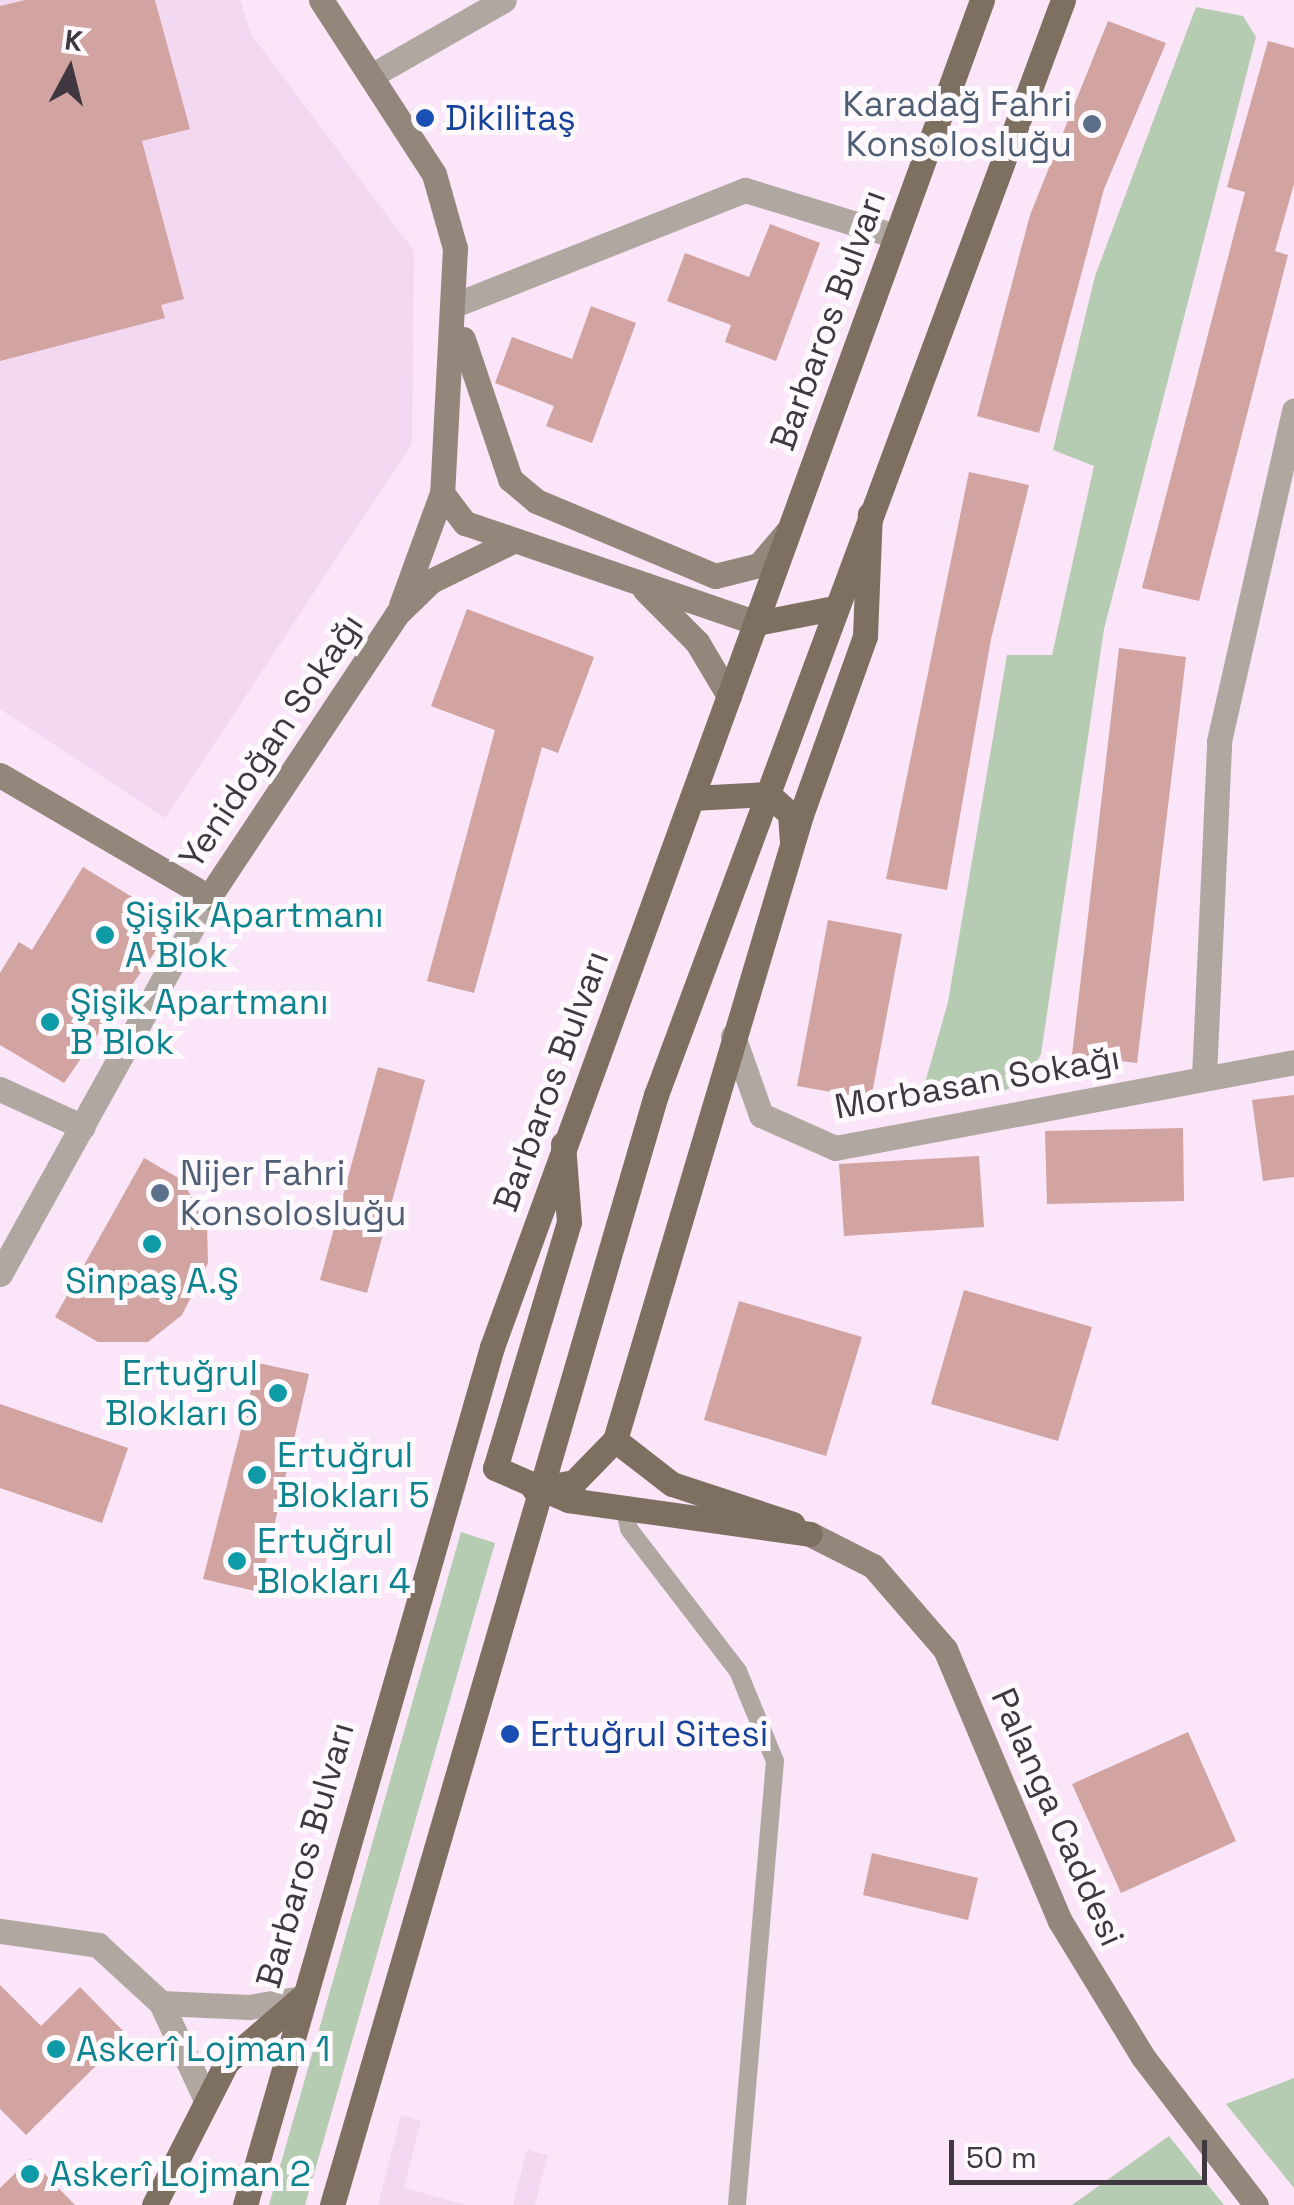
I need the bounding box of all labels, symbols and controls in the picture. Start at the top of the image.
north arrow [20,20,120,120]
text: K [63,21,85,59]
place label: Karadağ Fahri Konsolosluğu [843,83,1072,165]
place label: Dikilitaş [445,97,576,139]
marker: Dikilitaş [414,107,436,129]
marker: Karadağ Fahri Konsolosluğu [1081,113,1103,135]
street label: Barbaros Bulvarı [761,184,895,456]
street label: Yenidoğan Sokağı [170,606,372,876]
place label: Şişik Apartmanı A Blok [125,894,384,976]
marker: Şişik Apartmanı A Blok [94,924,116,946]
street label: Barbaros Bulvarı [484,945,618,1217]
place label: Şişik Apartmanı B Blok [70,981,329,1063]
marker: Şişik Apartmanı B Blok [39,1011,61,1033]
street label: Morbasan Sokağı [831,1036,1123,1128]
place label: Nijer Fahri Konsolosluğu [180,1152,406,1234]
marker: Nijer Fahri Konsolosluğu [149,1182,171,1204]
marker: Sinpaş A.Ş [141,1233,163,1255]
place label: Sinpaş A.Ş [65,1260,239,1302]
place label: Ertuğrul Blokları 6 [105,1352,258,1434]
marker: Ertuğrul Blokları 6 [267,1382,289,1404]
place label: Ertuğrul Blokları 5 [277,1434,430,1516]
marker: Ertuğrul Blokları 5 [246,1464,268,1486]
place label: Ertuğrul Blokları 4 [257,1520,411,1602]
marker: Ertuğrul Blokları 4 [226,1550,248,1572]
street label: Palanga Caddesi [982,1682,1134,1952]
place label: Ertuğrul Sitesi [530,1713,768,1755]
street label: Barbaros Bulvarı [247,1717,363,1993]
marker: Ertuğrul Sitesi [499,1723,521,1745]
place label: Askerî Lojman 1 [76,2028,330,2070]
marker: Askerî Lojman 1 [45,2038,67,2060]
scale bar [954,2120,1212,2182]
text: 50 m [966,2138,1037,2177]
place label: Askerî Lojman 2 [50,2153,311,2195]
marker: Askerî Lojman 2 [19,2163,41,2185]

